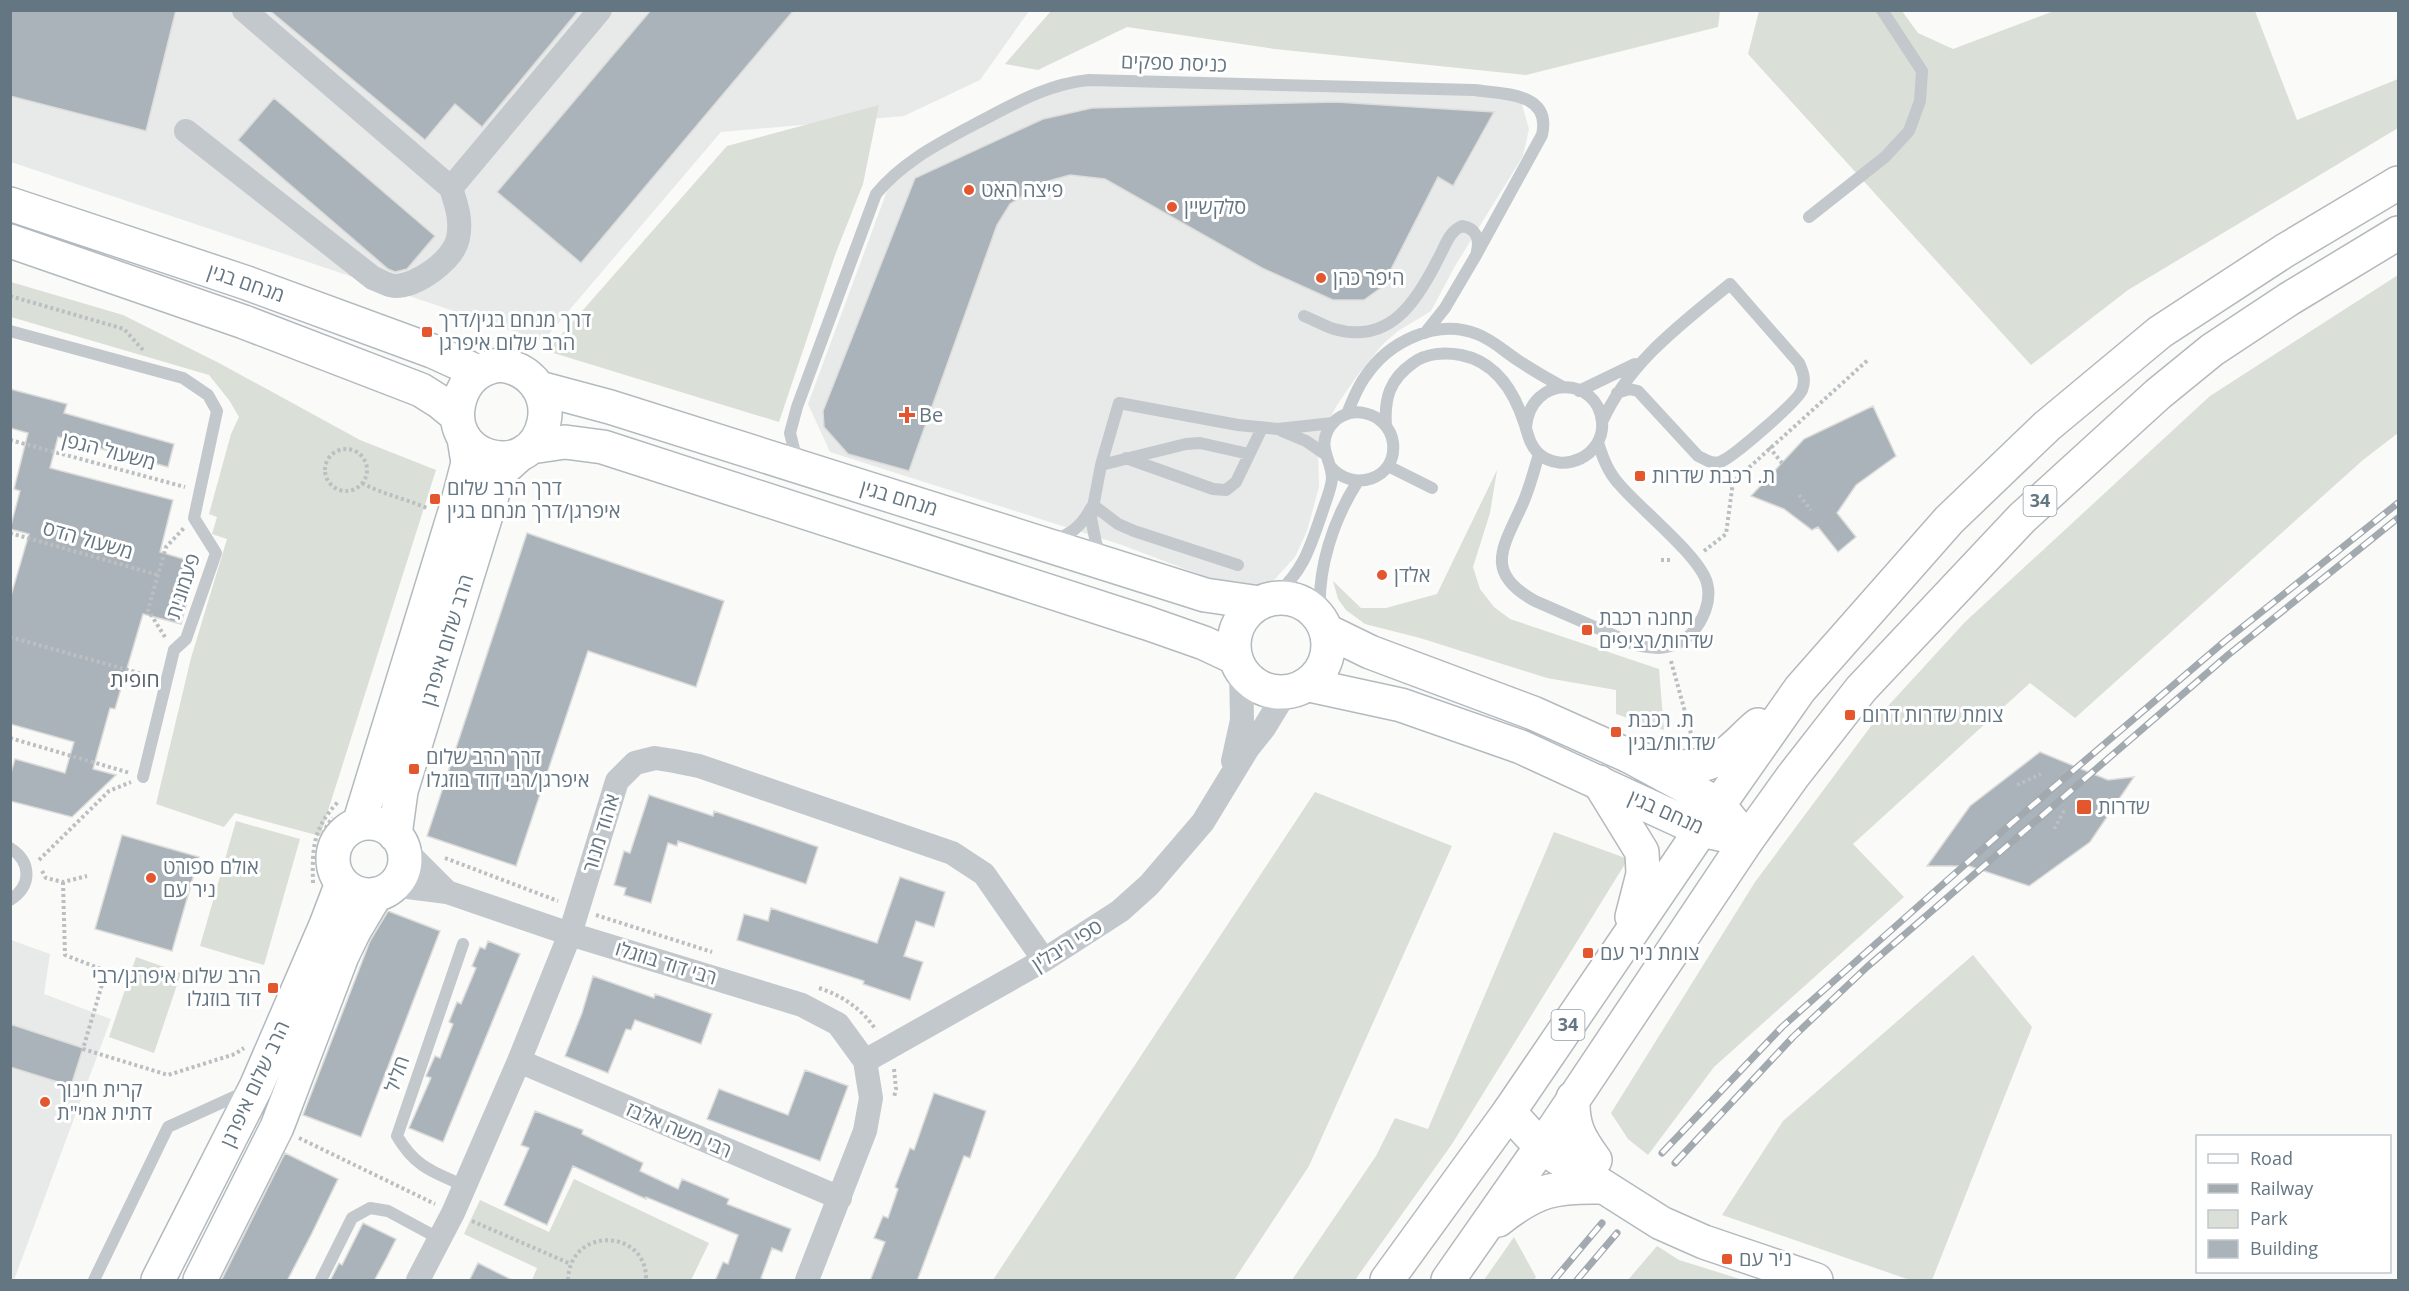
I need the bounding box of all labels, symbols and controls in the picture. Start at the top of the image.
street label: כניסת ספקים [1121,47,1227,78]
place label: פיצה האט [981,176,1063,203]
marker: פיצה האט [962,183,976,197]
place label: סלקשיין [1184,193,1246,220]
marker: סלקשיין [1165,200,1179,214]
street label: מנחם בגין [204,257,288,308]
place label: היפר כהן [1333,264,1405,291]
marker: היפר כהן [1314,271,1328,285]
place label: דרך מנחם בגין/דרך הרב שלום איפרגן [439,306,591,356]
marker: דרך מנחם בגין/דרך הרב שלום איפרגן [420,325,434,339]
place label: Be [919,401,943,428]
marker: Be [900,408,914,422]
street label: משעול הגפן [59,425,159,476]
place label: ת. רכבת שדרות [1652,462,1775,489]
marker: ת. רכבת שדרות [1633,469,1647,483]
street label: מנחם בגין [857,473,941,522]
place label: דרך הרב שלום איפרגן/דרך מנחם בגין [447,474,621,524]
road number: 34 [2024,486,2056,516]
marker: דרך הרב שלום איפרגן/דרך מנחם בגין [428,492,442,506]
street label: משעול הדס [40,514,137,565]
street label: פעמונית [159,550,206,622]
place label: אלדן [1394,561,1431,588]
marker: אלדן [1375,568,1389,582]
street label: הרב שלום איפרגן [414,571,479,709]
place label: תחנה רכבת שדרות/רציפים [1599,604,1713,654]
marker: תחנה רכבת שדרות/רציפים [1580,623,1594,637]
district label: חופית [110,665,160,693]
place label: צומת שדרות דרום [1862,701,2003,728]
place label: ת. רכבת שדרות/בגין [1628,706,1716,756]
marker: צומת שדרות דרום [1843,708,1857,722]
marker: ת. רכבת שדרות/בגין [1609,725,1623,739]
place label: דרך הרב שלום איפרגן/רבי דוד בוזגלו [426,743,589,793]
marker: דרך הרב שלום איפרגן/רבי דוד בוזגלו [407,762,421,776]
street label: מנחם בגין [1624,783,1708,840]
street label: אהוד מנור [576,790,625,875]
place label: שדרות [2098,793,2150,820]
marker: שדרות [2075,798,2093,816]
place label: אולם ספורט ניר עם [163,853,259,903]
marker: אולם ספורט ניר עם [144,871,158,885]
street label: ספי ריבלין [1026,912,1107,977]
street label: רבי דוד בוזגלו [612,934,720,991]
place label: צומת ניר עם [1600,939,1699,966]
marker: צומת ניר עם [1581,946,1595,960]
place label: הרב שלום איפרגן/רבי דוד בוזגלו [92,962,261,1012]
marker: הרב שלום איפרגן/רבי דוד בוזגלו [266,981,280,995]
road number: 34 [1552,1010,1584,1040]
street label: הרב שלום איפרגן [214,1016,296,1151]
street label: חליל [378,1052,415,1096]
place label: קרית חינוך דתית אמי"ת [57,1076,152,1126]
marker: קרית חינוך דתית אמי"ת [38,1095,52,1109]
street label: רבי משה אלבז [622,1095,736,1164]
legend [2196,1135,2391,1273]
text: Road [2250,1146,2293,1170]
text: Railway [2250,1176,2314,1200]
text: Park [2250,1206,2288,1230]
text: Building [2250,1236,2318,1260]
place label: ניר עם [1739,1245,1792,1272]
marker: ניר עם [1720,1252,1734,1266]

